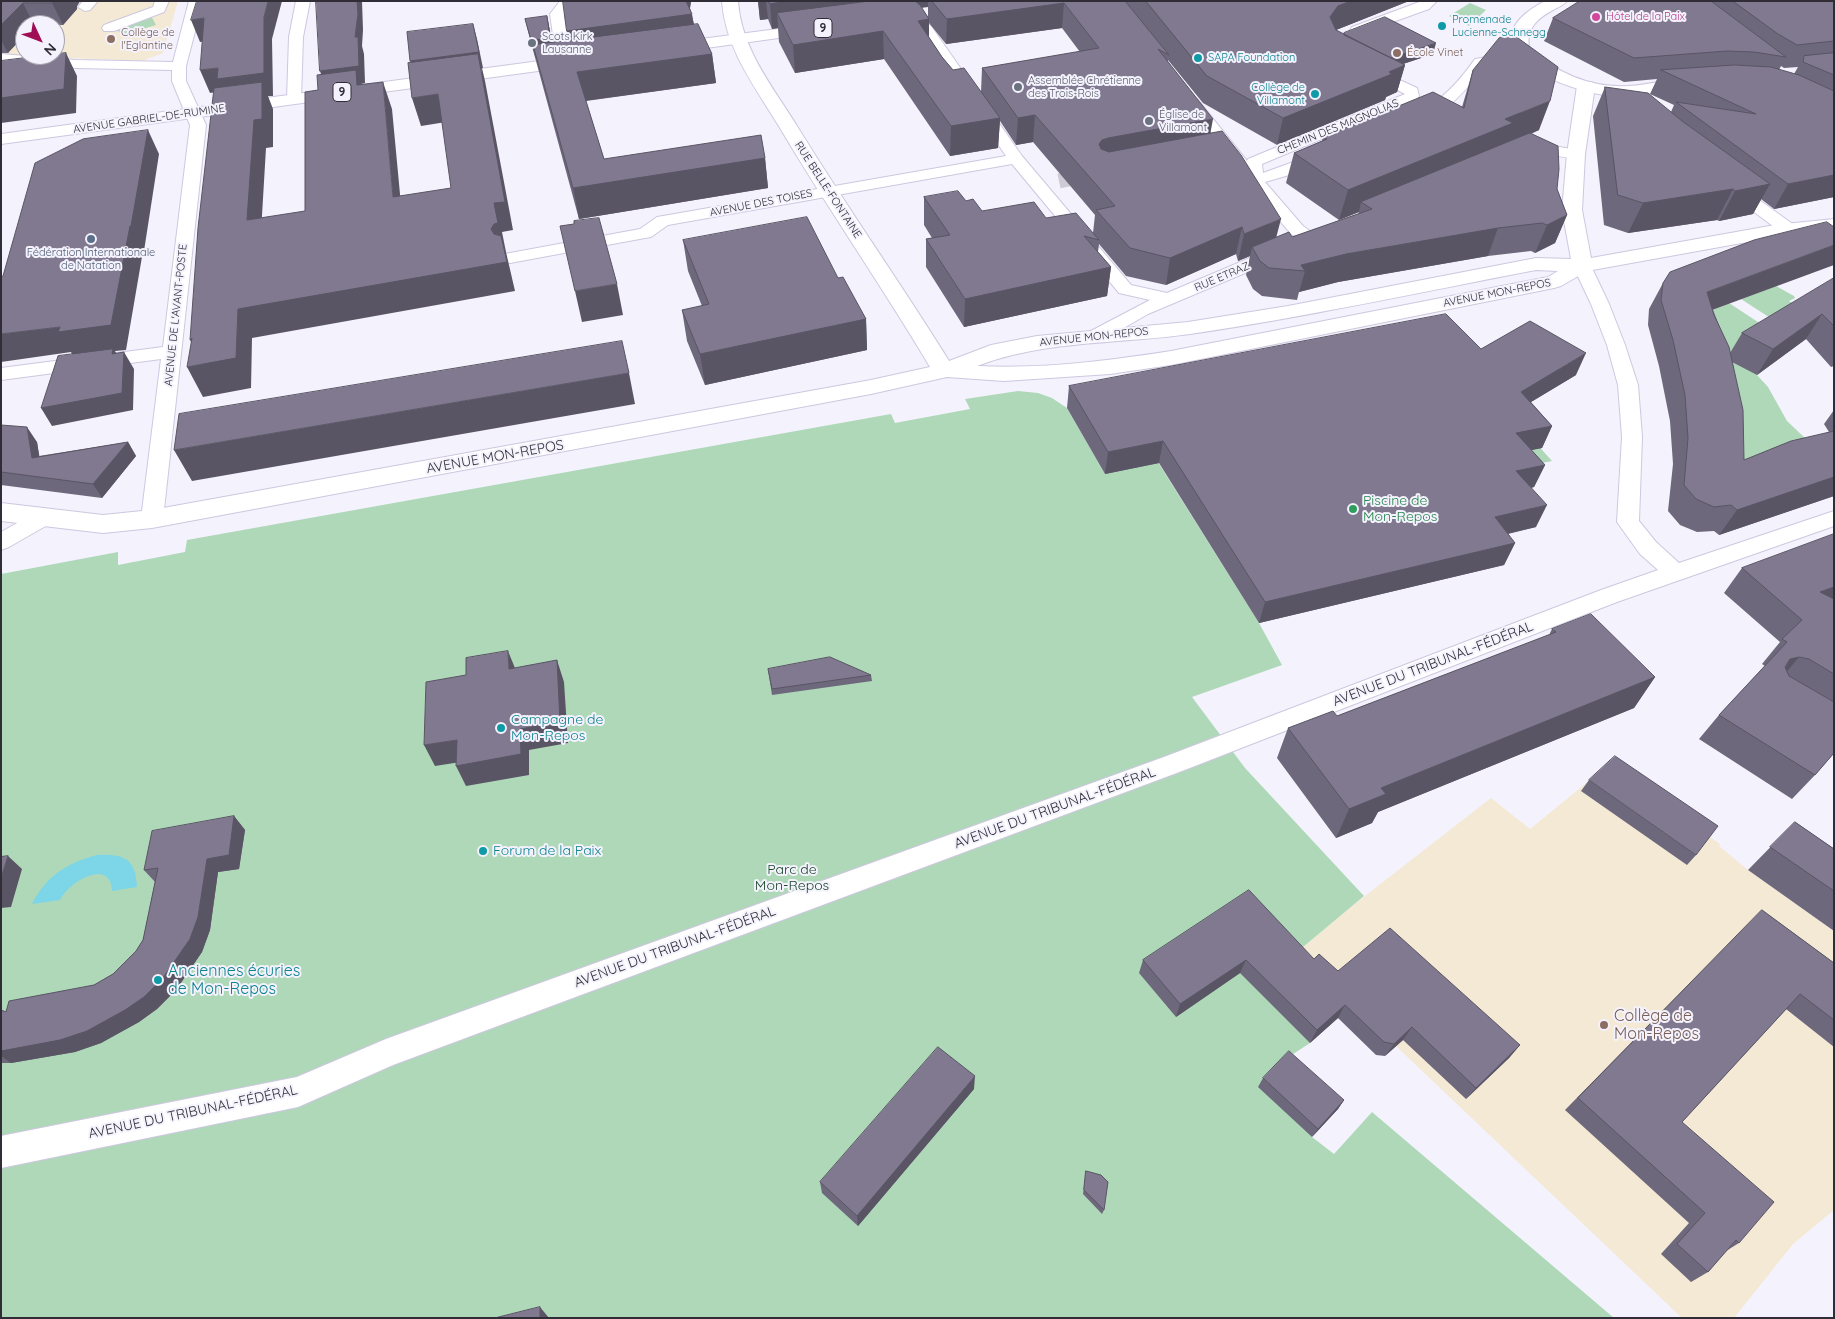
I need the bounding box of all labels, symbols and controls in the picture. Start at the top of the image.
place label: Hôtel de la Paix [1606,10,1685,24]
marker: Hôtel de la Paix [1590,11,1602,23]
place label: Promenade Lucienne-Schnegg [1452,13,1546,39]
north arrow [15,15,65,65]
road number: 9 [814,18,832,38]
marker: Promenade Lucienne-Schnegg [1436,20,1448,32]
place label: Collège de l'Eglantine [121,26,175,52]
place label: Scots Kirk Lausanne [542,30,593,56]
marker: Collège de l'Eglantine [105,33,117,45]
marker: Scots Kirk Lausanne [526,37,538,49]
text: N [40,40,60,59]
place label: École Vinet [1407,46,1463,60]
marker: École Vinet [1391,47,1403,59]
place label: SAPA Foundation [1208,51,1295,65]
marker: SAPA Foundation [1192,52,1204,64]
place label: Assemblée Chrétienne des Trois-Rois [1028,74,1141,100]
marker: Assemblée Chrétienne des Trois-Rois [1012,81,1024,93]
place label: Collège de Villamont [1251,81,1305,107]
road number: 9 [333,82,351,101]
marker: Collège de Villamont [1309,88,1321,100]
street label: CHEMIN DES MAGNOLIAS [1275,97,1401,157]
street label: AVENUE GABRIEL-DE-RUMINE [72,102,226,136]
place label: Église de Villamont [1159,108,1207,134]
marker: Église de Villamont [1143,115,1155,127]
street label: RUE BELLE-FONTAINE [792,139,864,241]
street label: AVENUE DES TOISES [709,187,813,219]
marker: Fédération Internationale de Natation [85,233,97,245]
street label: AVENUE DE L'AVANT-POSTE [162,243,190,387]
place label: Fédération Internationale de Natation [27,246,155,272]
street label: RUE ETRAZ [1192,259,1252,295]
street label: AVENUE MON-REPOS [1442,276,1552,310]
street label: AVENUE MON-REPOS [1039,325,1149,349]
street label: AVENUE MON-REPOS [425,437,565,477]
place label: Piscine de Mon-Repos [1363,493,1437,526]
marker: Piscine de Mon-Repos [1347,503,1359,515]
street label: AVENUE DU TRIBUNAL-FÉDÉRAL [1330,618,1536,710]
place label: Campagne de Mon-Repos [511,712,603,744]
marker: Campagne de Mon-Repos [495,722,507,734]
street label: AVENUE DU TRIBUNAL-FÉDÉRAL [952,764,1158,852]
place label: Forum de la Paix [493,843,601,859]
marker: Forum de la Paix [477,845,489,857]
park label: Parc de Mon-Repos [755,862,829,894]
street label: AVENUE DU TRIBUNAL-FÉDÉRAL [572,903,778,991]
place label: Anciennes écuries de Mon-Repos [168,961,300,999]
marker: Anciennes écuries de Mon-Repos [152,974,164,986]
place label: Collège de Mon-Repos [1614,1006,1699,1044]
marker: Collège de Mon-Repos [1598,1019,1610,1031]
street label: AVENUE DU TRIBUNAL-FÉDÉRAL [87,1082,299,1142]

